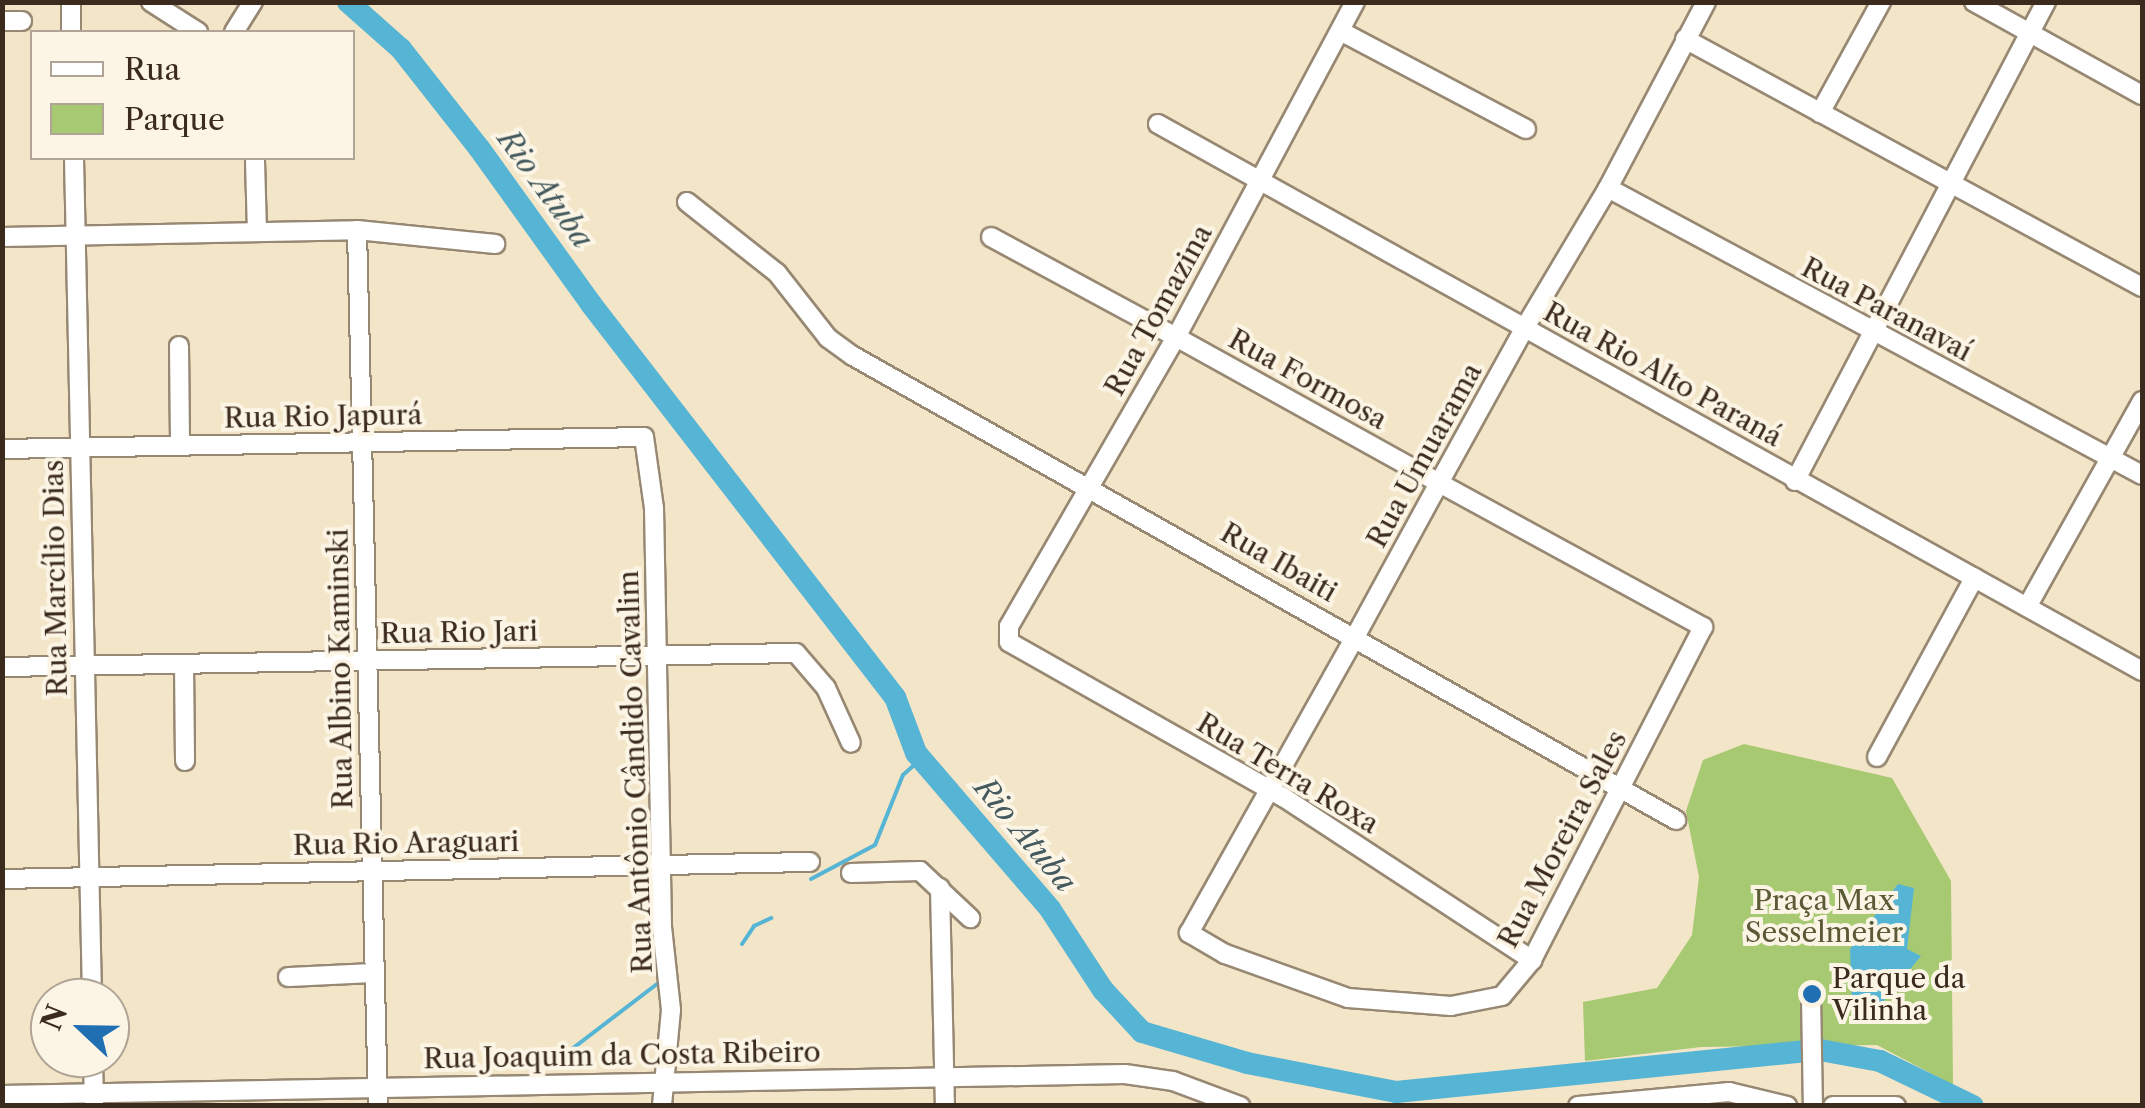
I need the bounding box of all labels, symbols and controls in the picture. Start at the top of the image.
legend [30,30,355,160]
text: Rua [124,51,180,88]
text: Parque [124,101,225,138]
water label: Rio Atuba [490,122,600,256]
street label: Rua Tomazina [1097,218,1219,402]
street label: Rua Paranavaí [1796,250,1978,368]
street label: Rua Rio Alto Paraná [1537,294,1789,454]
street label: Rua Formosa [1223,322,1393,436]
street label: Rua Umuarama [1359,357,1489,553]
street label: Rua Rio Japurá [223,397,423,435]
street label: Rua Marcílio Dias [36,459,74,697]
street label: Rua Ibaiti [1215,515,1343,609]
street label: Rua Albino Kaminski [321,528,359,810]
street label: Rua Antônio Cândido Cavalim [611,569,659,975]
street label: Rua Rio Jari [380,614,538,650]
street label: Rua Terra Roxa [1191,705,1385,841]
street label: Rua Moreira Sales [1490,724,1634,954]
water label: Rio Atuba [967,770,1083,900]
street label: Rua Rio Araguari [292,824,520,862]
park label: Praça Max Sesselmeier [1745,883,1903,949]
place label: Parque da Vilinha [1832,961,1965,1027]
north arrow [30,978,130,1078]
marker: Parque da Vilinha [1801,983,1823,1005]
text: N [34,1000,74,1035]
street label: Rua Joaquim da Costa Ribeiro [422,1035,822,1075]

